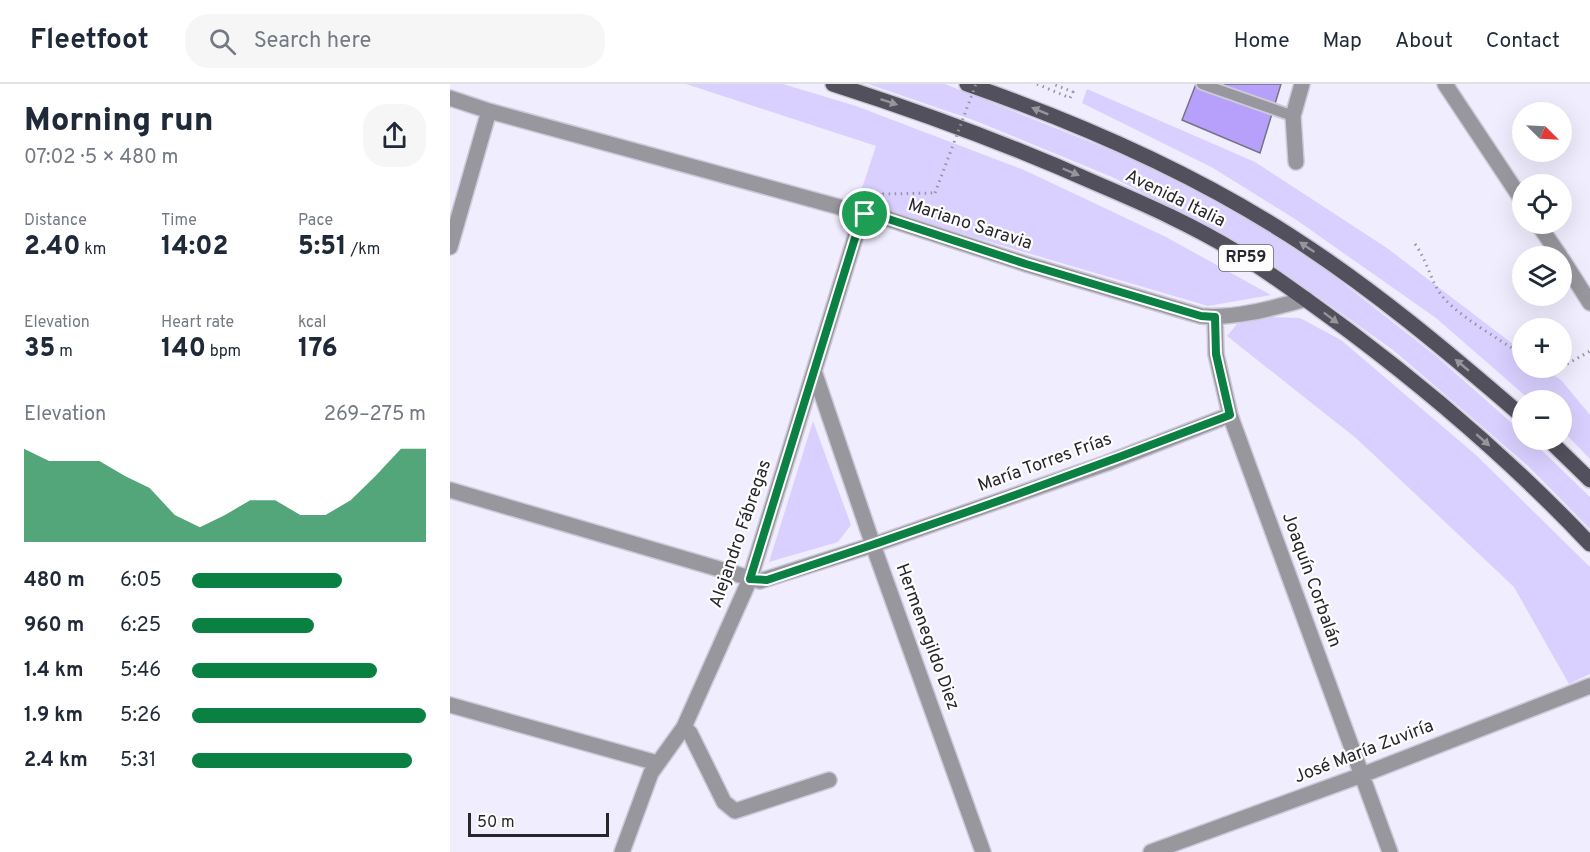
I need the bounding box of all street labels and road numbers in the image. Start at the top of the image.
street label: Avenida Italia [1121,165,1229,233]
street label: Mariano Saravia [905,194,1035,256]
road number: RP59 [1219,245,1273,271]
street label: María Torres Frías [975,428,1115,498]
street label: Alejandro Fábregas [705,457,777,611]
street label: Joaquín Corbalán [1276,509,1346,651]
street label: Hermenegildo Diez [890,560,964,714]
street label: José María Zuviría [1291,715,1437,789]

